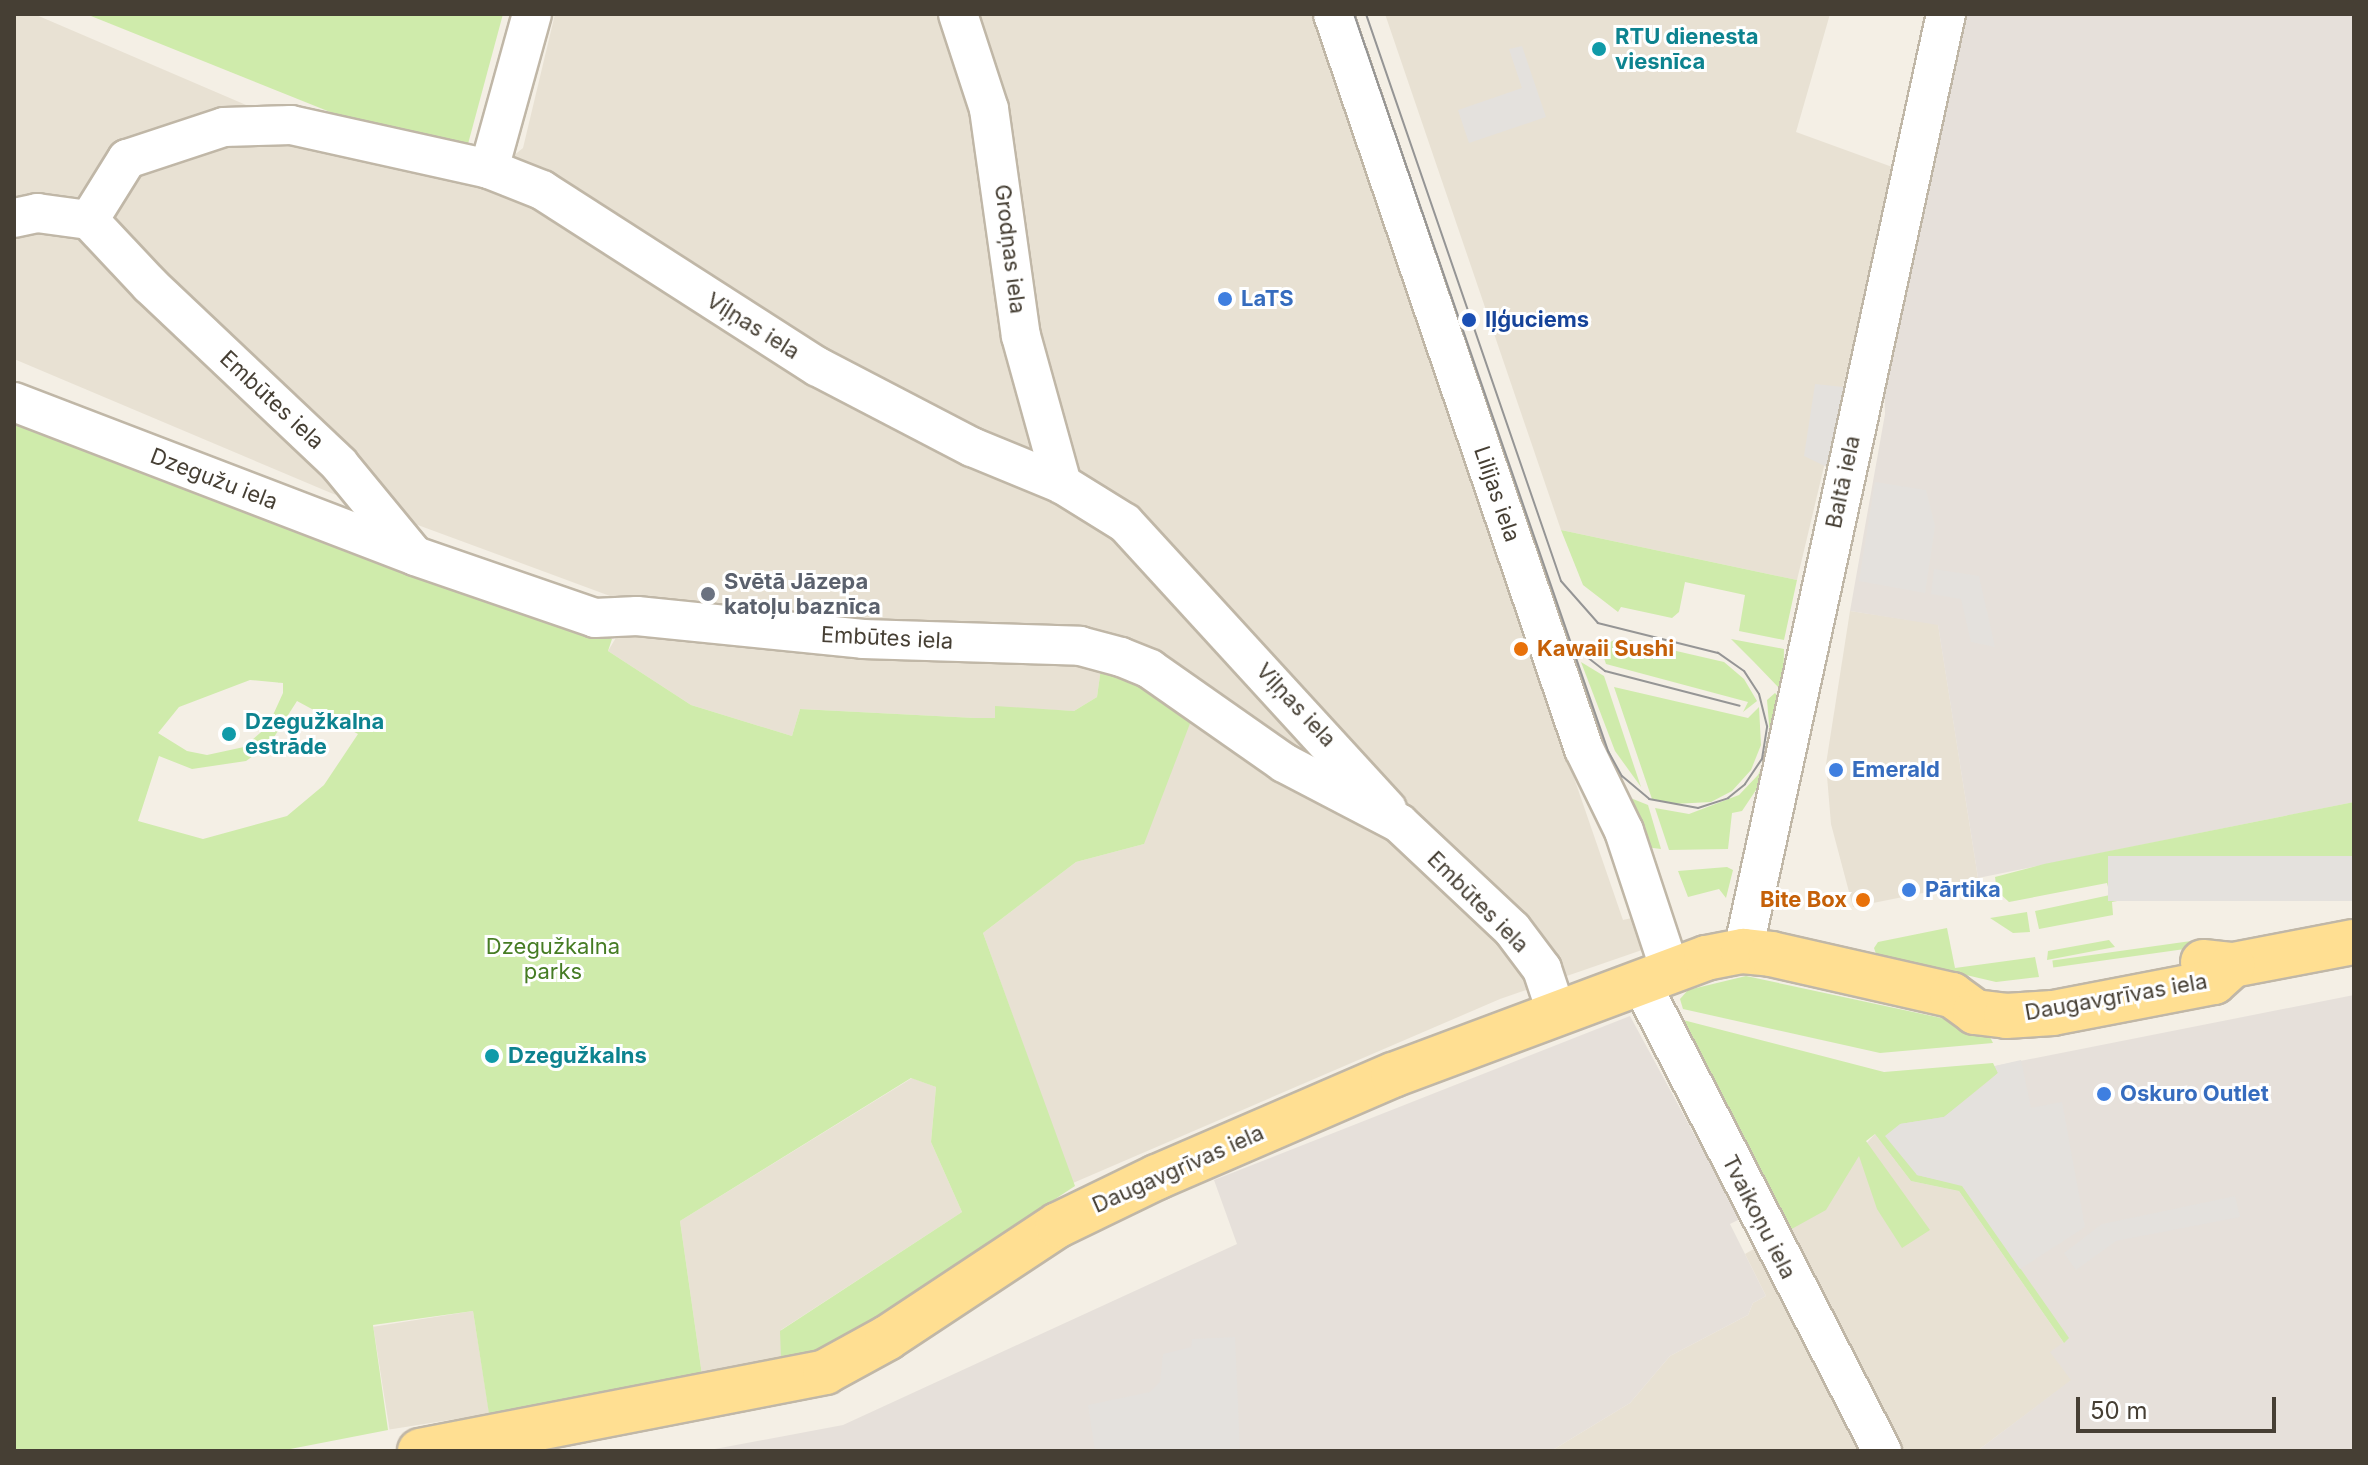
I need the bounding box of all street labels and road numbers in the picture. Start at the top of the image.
street label: Grodņas iela [989,183,1031,315]
street label: Viļņas iela [702,287,804,365]
street label: Embūtes iela [215,345,329,455]
street label: Baltā iela [1820,433,1866,531]
street label: Dzegužu iela [147,443,281,515]
street label: Lilijas iela [1468,443,1526,545]
street label: Embūtes iela [820,621,954,655]
street label: Viļņas iela [1251,658,1341,752]
street label: Embūtes iela [1422,846,1534,958]
street label: Daugavgrīvas iela [2023,968,2209,1026]
street label: Daugavgrīvas iela [1088,1119,1268,1219]
street label: Tvaikoņu iela [1716,1151,1802,1283]

